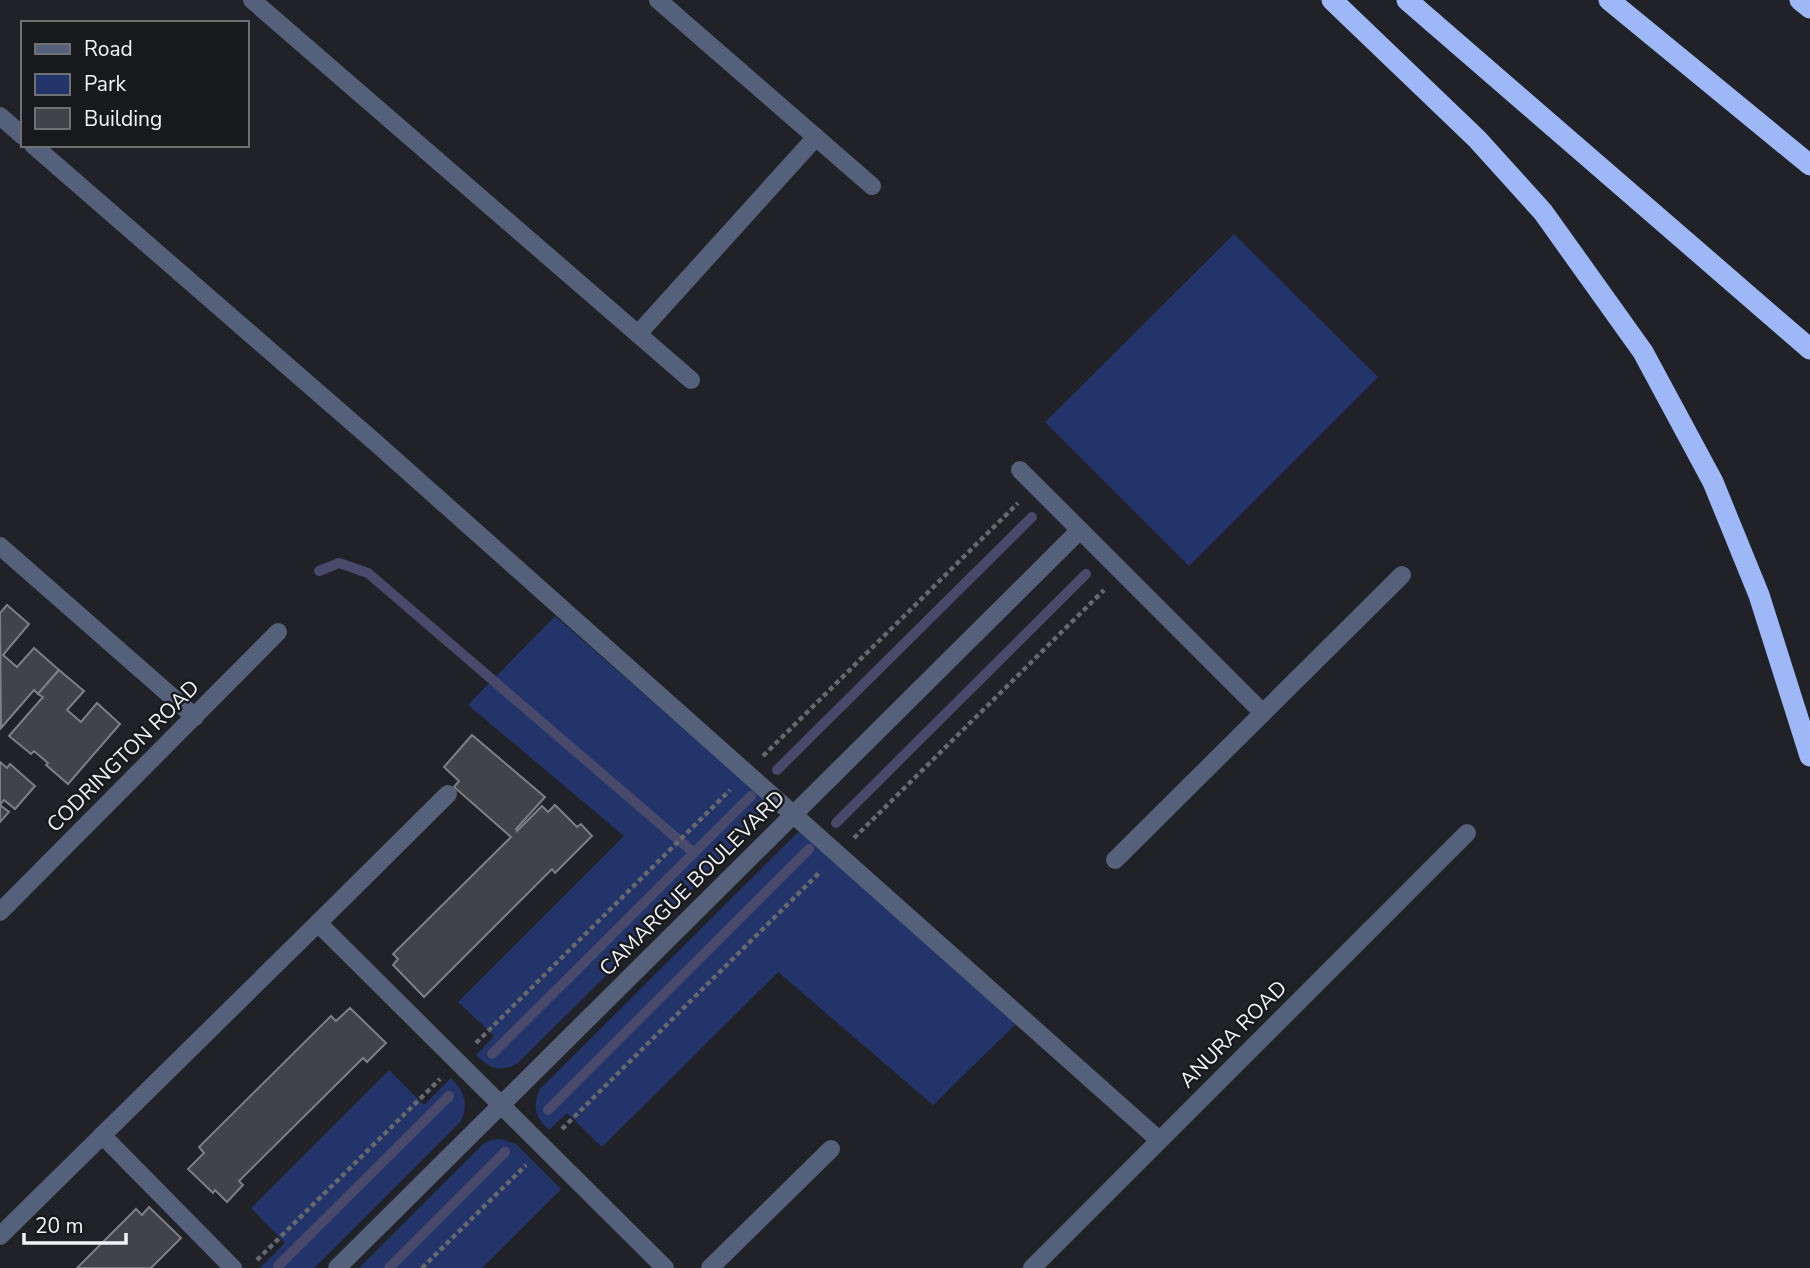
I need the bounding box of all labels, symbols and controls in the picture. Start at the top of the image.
legend [21,21,248,147]
text: Road [84,35,133,63]
text: Park [84,70,126,98]
text: Building [84,105,162,133]
street label: CODRINGTON ROAD [41,674,205,838]
street label: CAMARGUE BOULEVARD [593,784,791,982]
street label: ANURA ROAD [1173,974,1293,1094]
scale bar [24,1202,126,1246]
text: 20 m [35,1212,84,1240]

